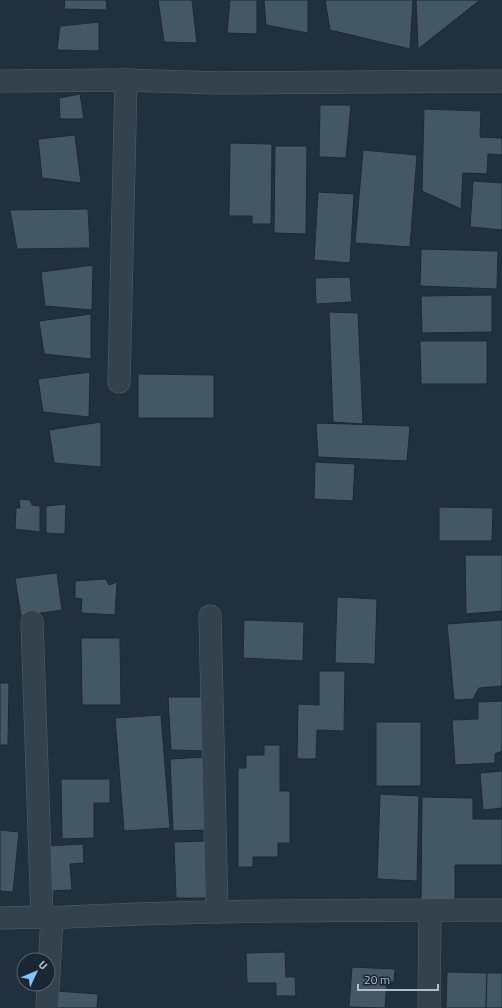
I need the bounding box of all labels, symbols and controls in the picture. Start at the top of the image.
north arrow [16,952,56,992]
text: U [35,957,51,973]
scale bar [358,966,438,992]
text: 20 m [364,970,390,989]

